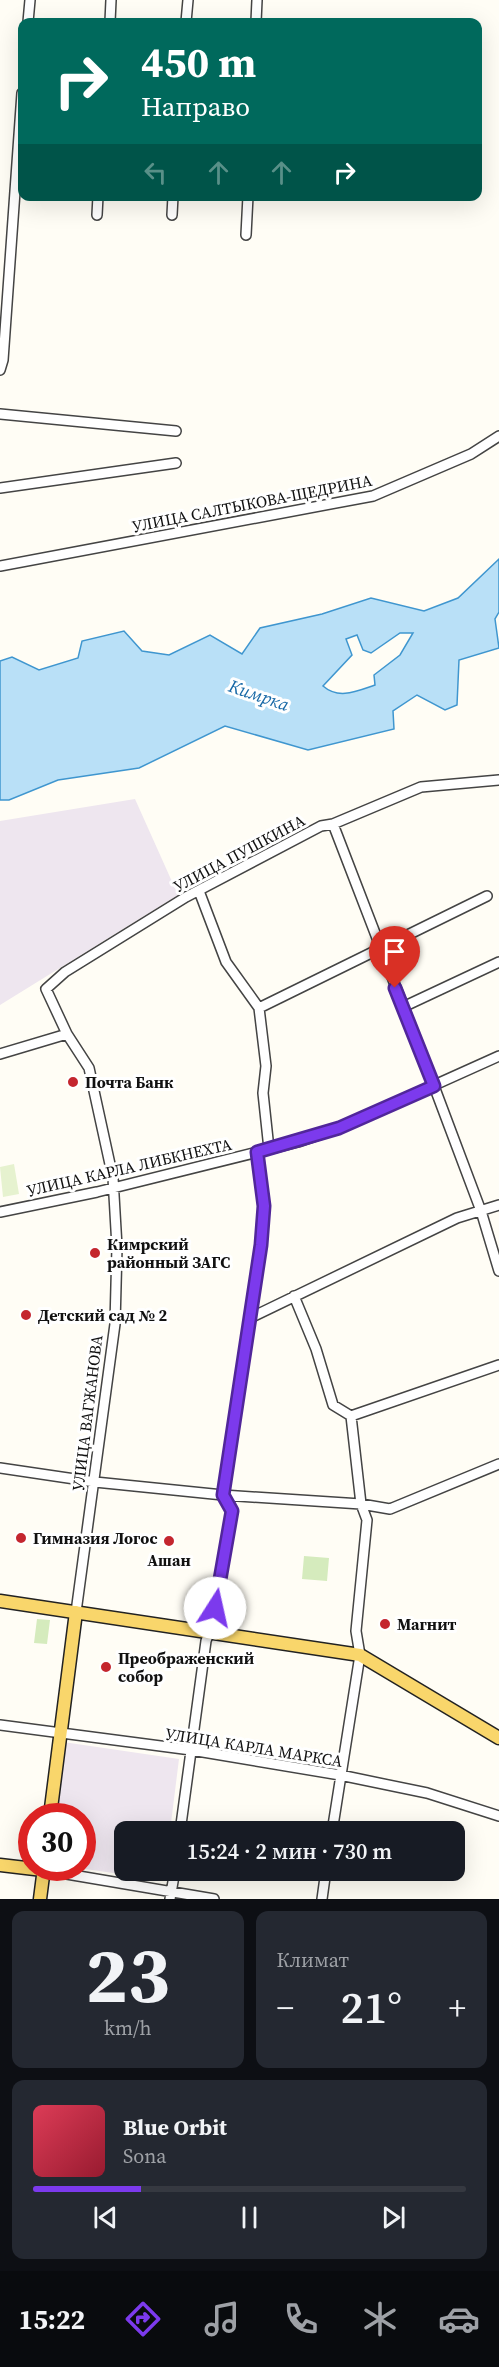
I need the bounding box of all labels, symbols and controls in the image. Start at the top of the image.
text: 450 m [141,33,256,91]
icon: right [42,42,120,120]
text: Направо [141,88,250,125]
icon: left [139,156,172,189]
icon: ahead [202,156,235,189]
icon: ahead [265,156,298,189]
icon: right [328,156,361,189]
street label: УЛИЦА САЛТЫКОВА-ЩЕДРИНА [130,469,374,537]
water label: Кимрка [225,673,293,717]
street label: УЛИЦА ПУШКИНА [169,809,309,897]
pin [369,926,420,988]
icon: arrive [378,935,411,968]
place label: Почта Банк [85,1071,174,1093]
marker: Почта Банк [66,1075,80,1089]
street label: УЛИЦА КАРЛА ЛИБКНЕХТА [24,1133,234,1201]
place label: Кимрский районный ЗАГС [107,1233,230,1273]
marker: Кимрский районный ЗАГС [88,1246,102,1260]
place label: Детский сад № 2 [38,1304,167,1326]
marker: Детский сад № 2 [19,1308,33,1322]
street label: УЛИЦА ВАГЖАНОВА [66,1333,108,1492]
place label: Гимназия Логос [33,1527,158,1549]
marker: Гимназия Логос [14,1531,28,1545]
marker: Ашан [162,1534,176,1548]
place label: Ашан [147,1549,191,1571]
position arrow [183,1576,247,1640]
place label: Магнит [397,1613,457,1635]
marker: Магнит [378,1617,392,1631]
place label: Преображенский собор [118,1647,255,1687]
marker: Преображенский собор [99,1660,113,1674]
street label: УЛИЦА КАРЛА МАРКСА [164,1722,345,1772]
speed limit sign: 30 [18,1803,96,1881]
text: 15:24 · 2 мин · 730 m [187,1836,392,1866]
text: 23 [85,1921,170,2028]
text: Климат [277,1946,349,1974]
text: 21° [340,1976,402,2038]
text: − [277,1985,294,2030]
text: + [449,1985,466,2030]
text: km/h [104,2014,152,2042]
text: Blue Orbit [123,2112,227,2142]
text: Sona [123,2142,167,2170]
icon: previous [89,2201,122,2234]
icon: pause [233,2201,266,2234]
icon: next [377,2201,410,2234]
icon: directions [122,2298,164,2340]
icon: music [201,2298,243,2340]
icon: phone [280,2298,322,2340]
icon: climate [359,2298,401,2340]
icon: car [438,2298,480,2340]
text: 15:22 [19,2301,85,2338]

